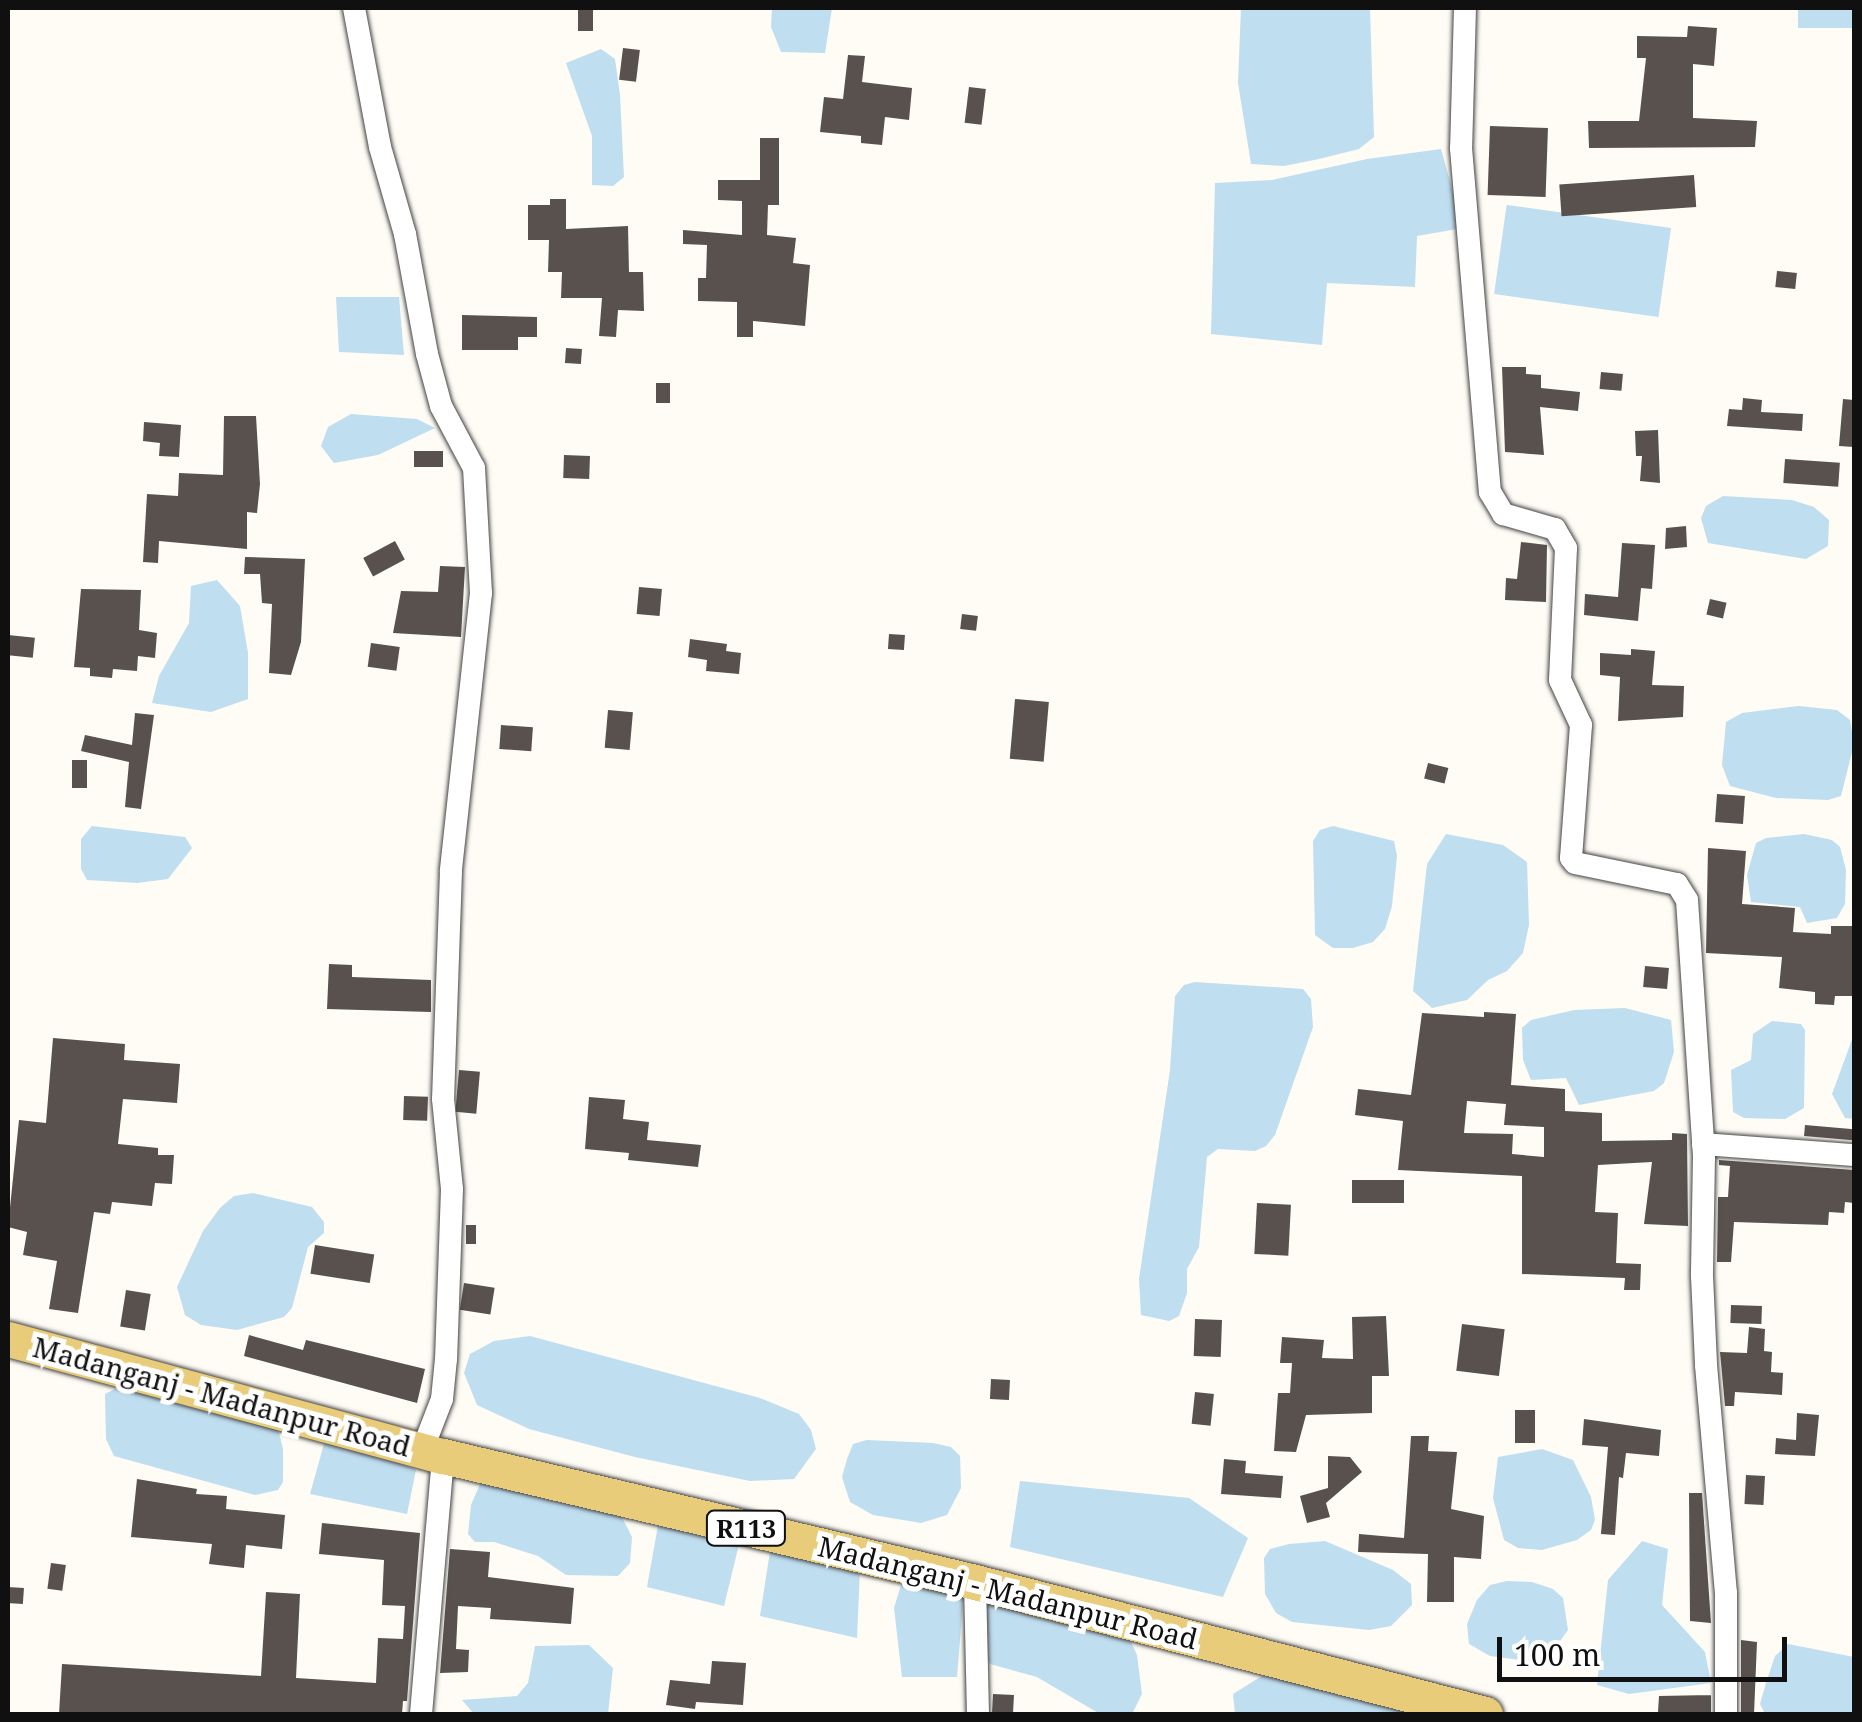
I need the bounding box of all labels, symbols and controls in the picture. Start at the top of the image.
street label: Madanganj - Madanpur Road [30,1329,414,1463]
road number: R113 [704,1508,788,1548]
street label: Madanganj - Madanpur Road [815,1529,1201,1655]
scale bar [1502,1617,1792,1679]
text: 100 m [1514,1634,1600,1675]

